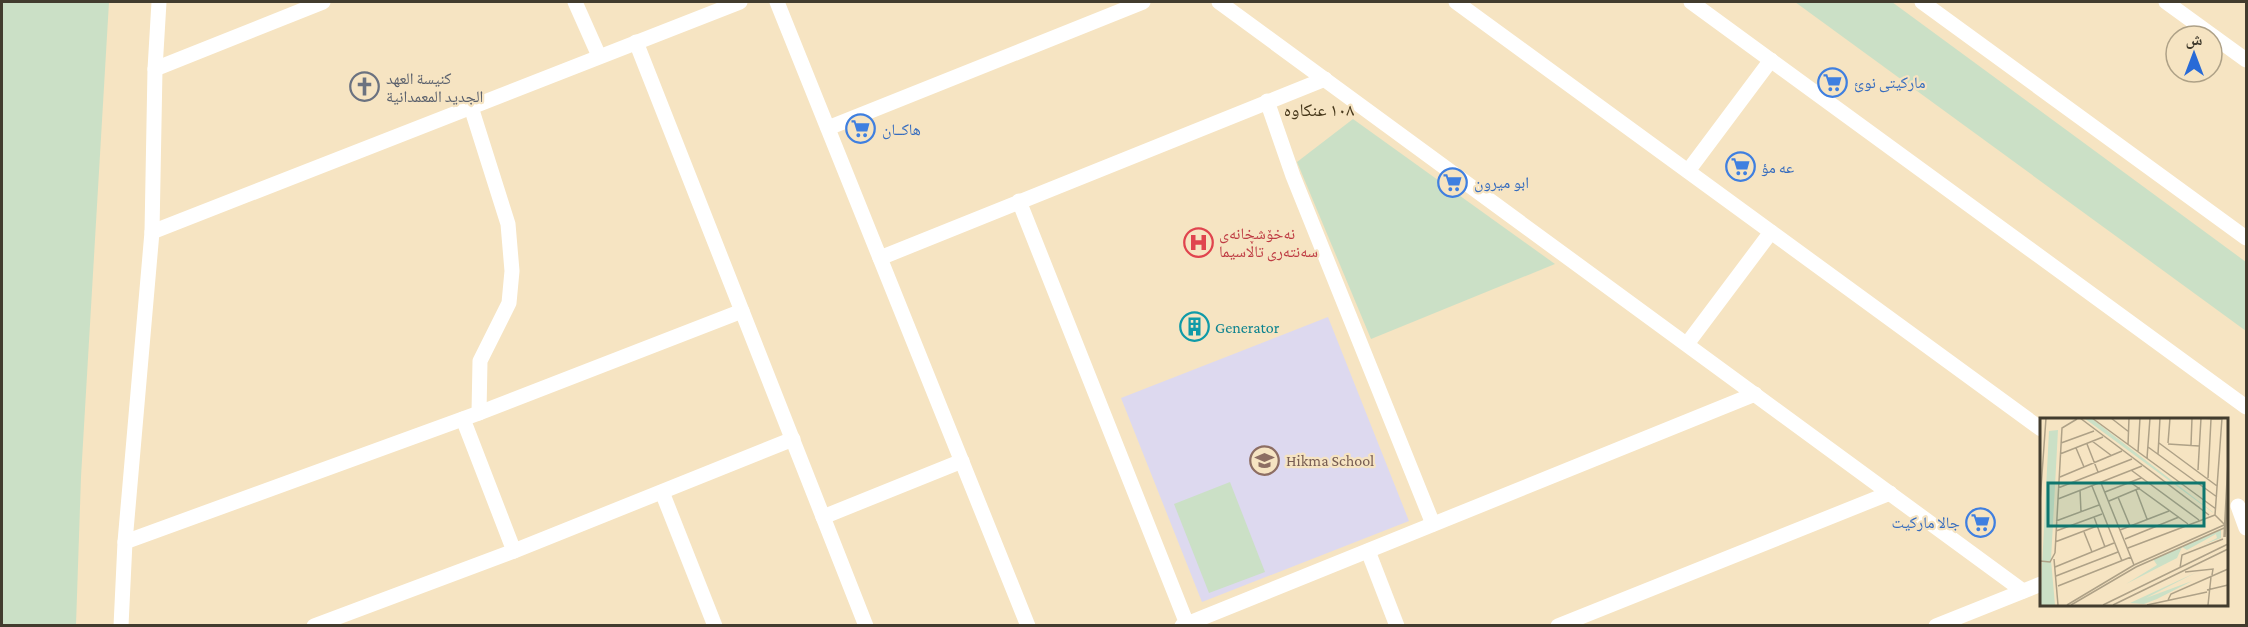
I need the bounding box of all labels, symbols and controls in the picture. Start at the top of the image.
north arrow [2164,24,2224,84]
text: ش [2186,31,2203,49]
supermarket icon: مارکیتی نوئ [1817,66,1849,98]
place label: كنيسة العهد الجديد المعمدانية [386,70,483,105]
church icon: كنيسة العهد الجديد المعمدانية [349,71,381,103]
place label: مارکیتی نوئ [1854,74,1925,93]
district label: ١٠٨ عنکاوە [1284,100,1354,120]
supermarket icon: هاكــان [845,113,877,145]
place label: هاكــان [882,121,921,140]
supermarket icon: عه مؤ [1724,151,1756,183]
place label: عه مؤ [1761,159,1794,177]
supermarket icon: ابو ميرون [1437,166,1469,198]
place label: ابو ميرون [1474,174,1529,193]
place label: نەخۆشخانەی سەنتەری تاڵاسیما [1219,225,1318,262]
hospital icon: نەخۆشخانەی سەنتەری تاڵاسیما [1182,226,1214,258]
building icon: Generator [1178,311,1210,343]
place label: Generator [1215,319,1280,336]
inset map [2040,418,2227,606]
school or university icon: Hikma School [1249,444,1281,476]
place label: Hikma School [1286,452,1374,469]
supermarket icon: جالا ماركيت [1965,506,1997,538]
place label: جالا ماركيت [1891,514,1960,532]

